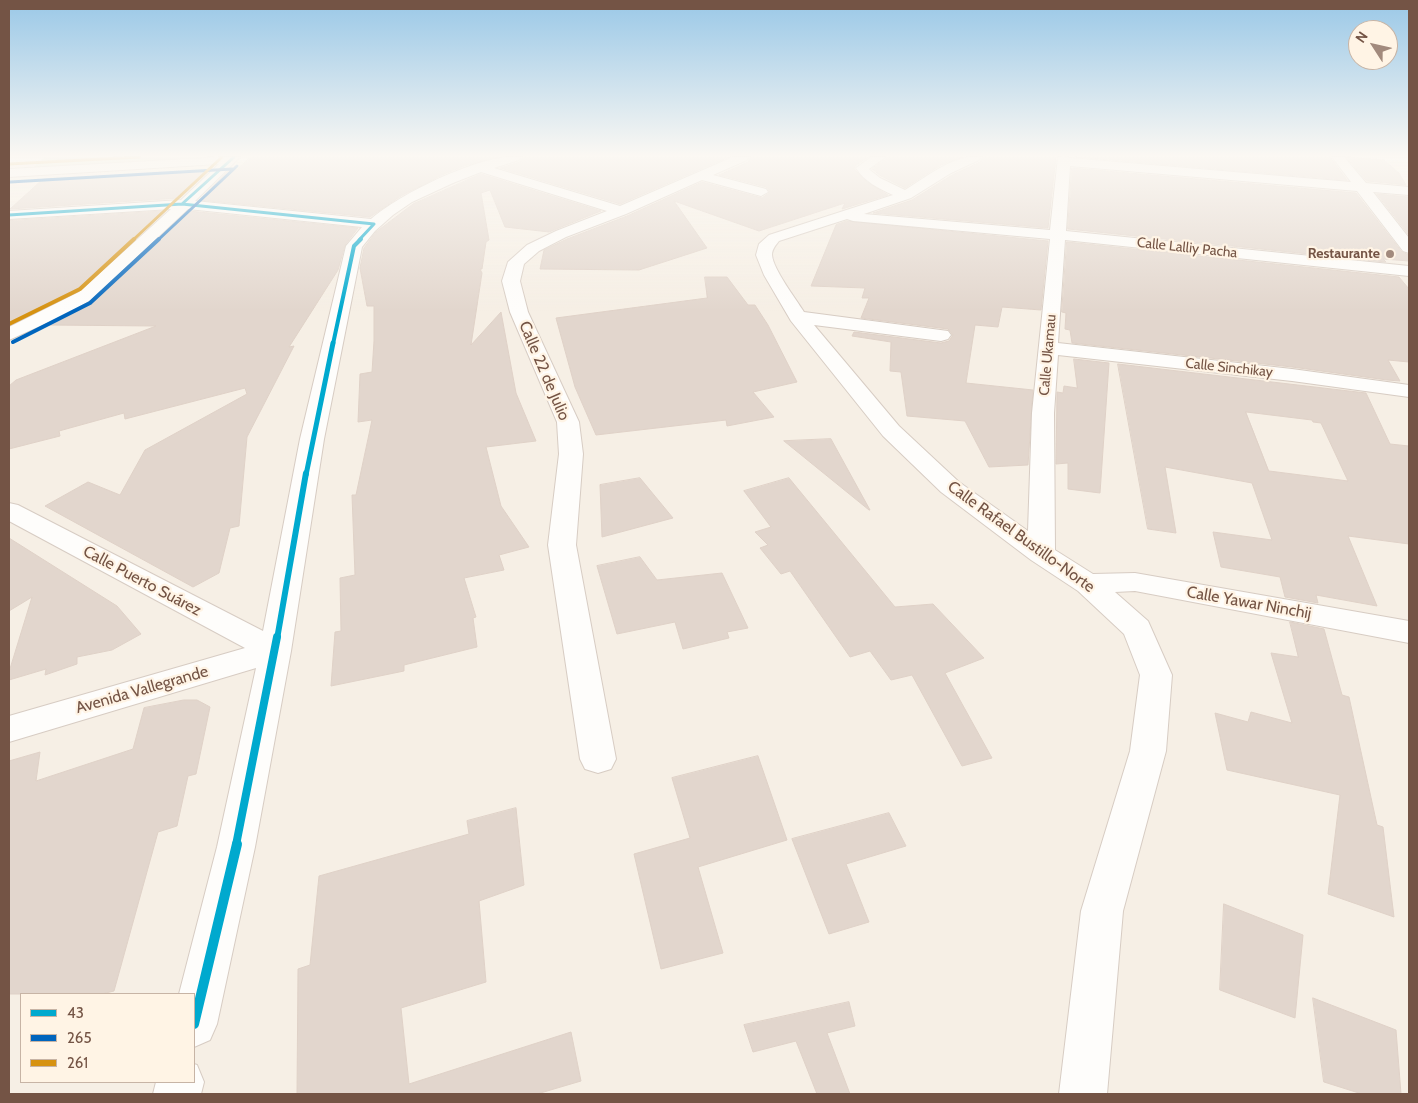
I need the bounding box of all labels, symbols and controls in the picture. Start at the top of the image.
north arrow [1348,20,1398,70]
text: N [1351,28,1372,46]
street label: Calle Lalliy Pacha [1136,234,1238,262]
place label: Restaurante [1308,246,1380,262]
marker: Restaurante [1384,248,1396,260]
street label: Calle Ukamau [1036,314,1060,396]
street label: Calle 22 de Julio [514,318,574,424]
street label: Calle Sinchikay [1185,355,1273,381]
street label: Calle Rafael Bustillo-Norte [944,477,1098,597]
street label: Calle Puerto Suárez [80,542,204,620]
street label: Calle Yawar Ninchij [1185,583,1313,623]
street label: Avenida Vallegrande [74,662,210,718]
legend [20,993,195,1083]
text: 43 [67,1004,84,1022]
text: 265 [67,1029,92,1047]
text: 261 [67,1054,88,1072]

